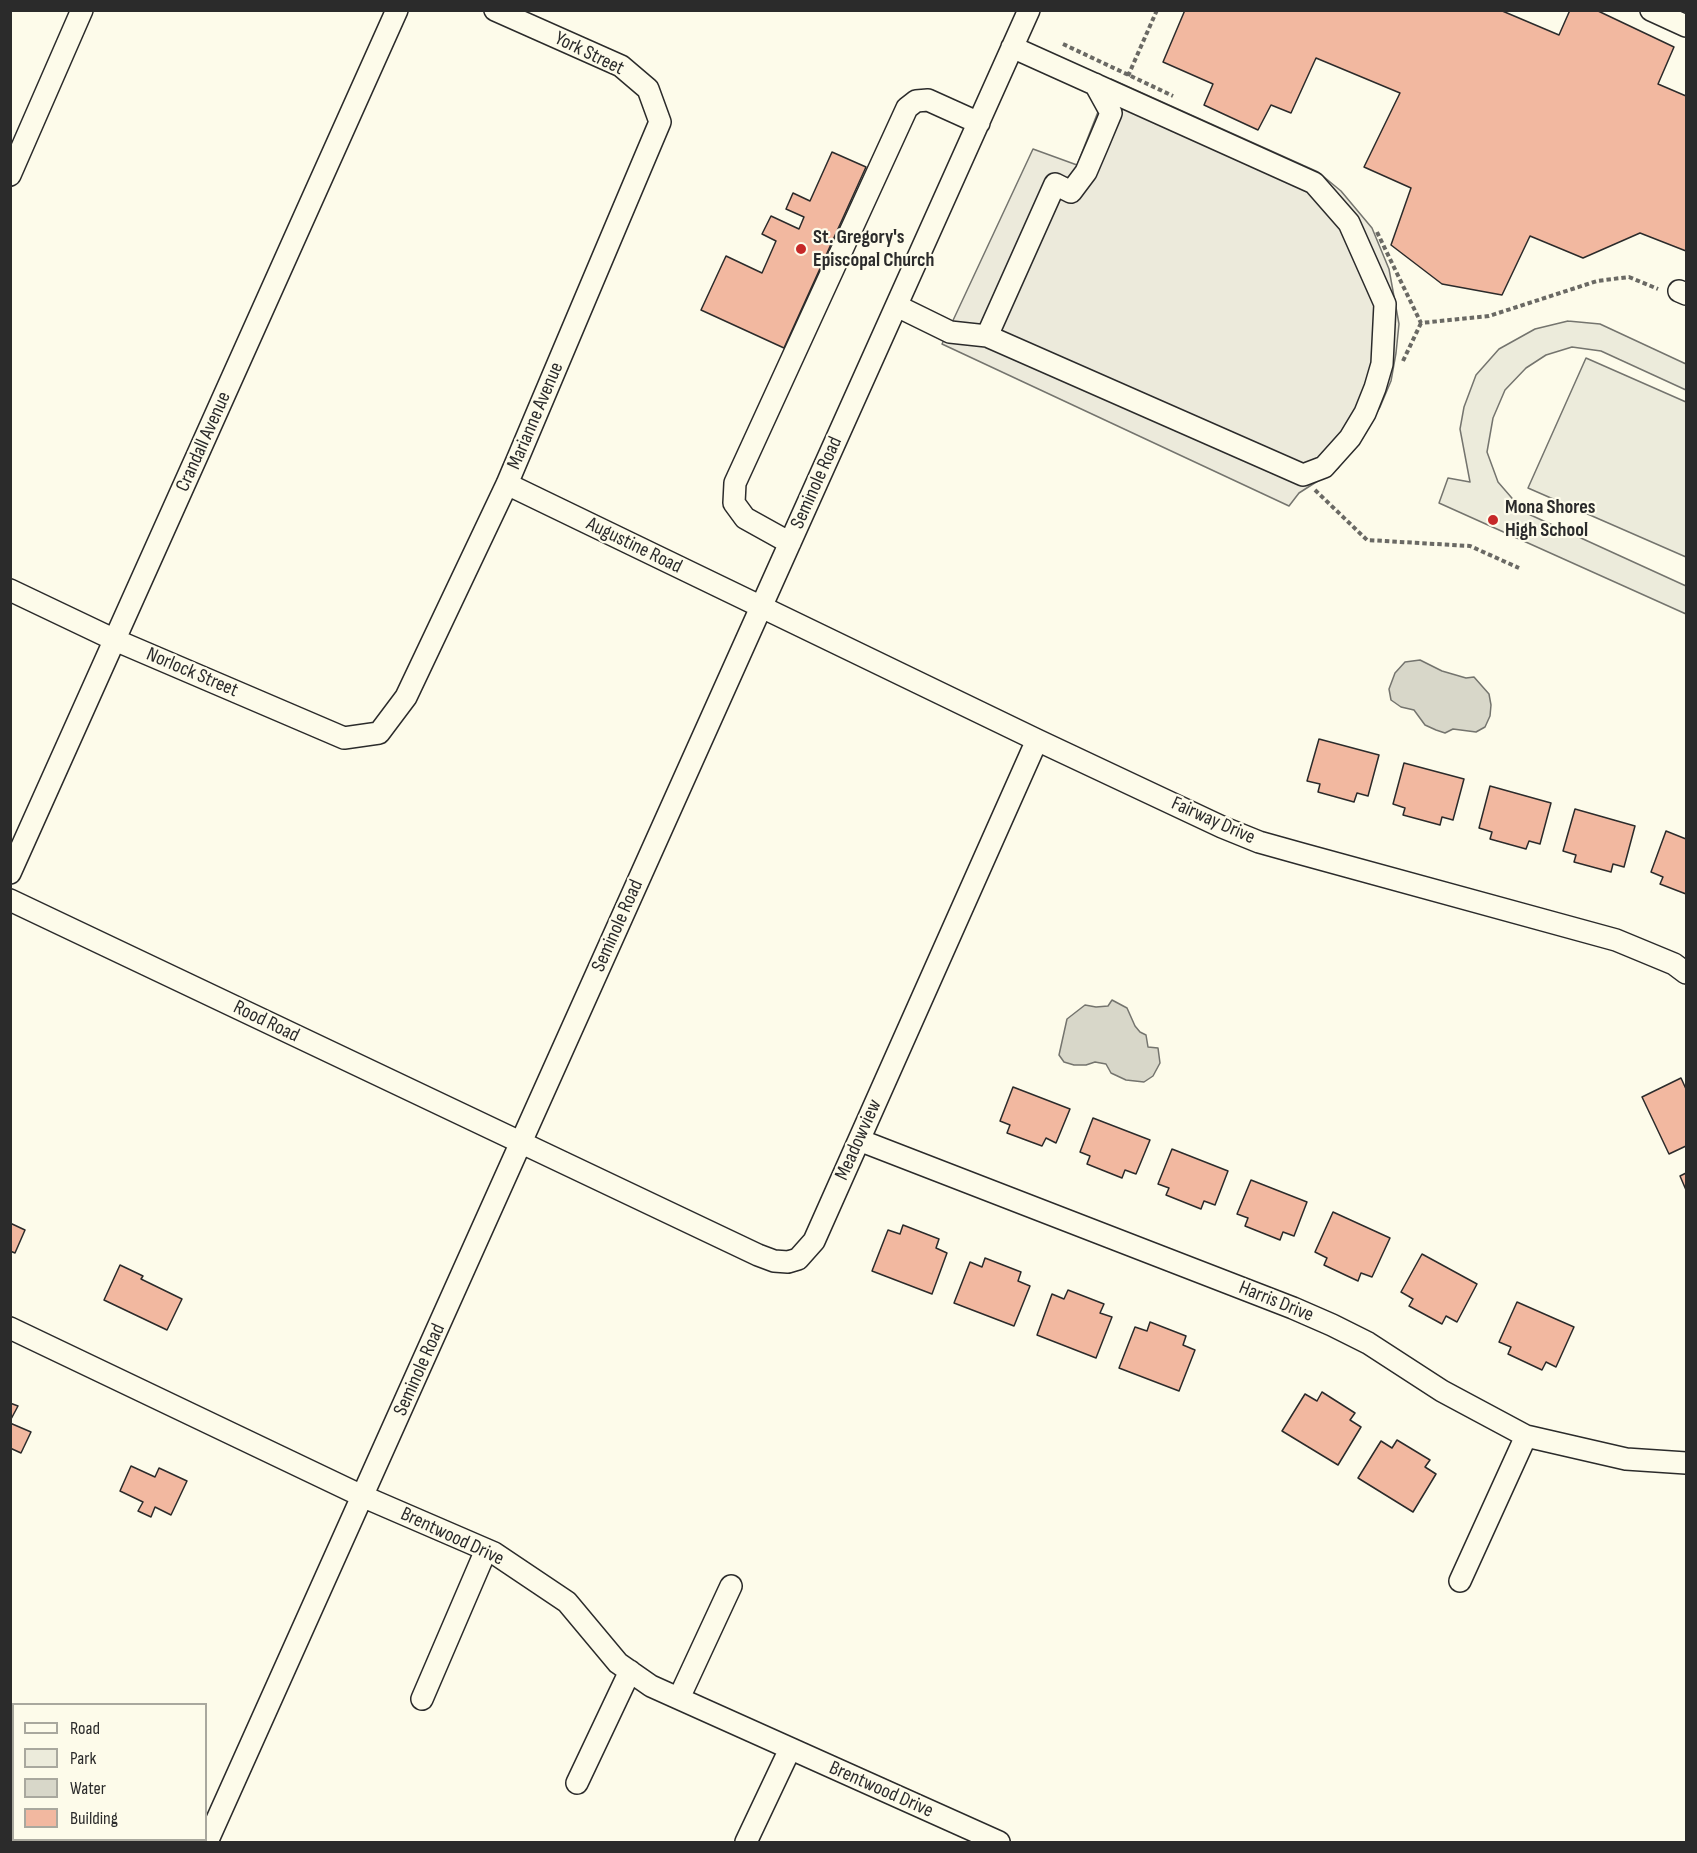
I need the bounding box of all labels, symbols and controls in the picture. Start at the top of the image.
street label: York Street [550,27,628,81]
place label: St. Gregory's Episcopal Church [813,226,934,273]
marker: St. Gregory's Episcopal Church [794,242,808,256]
street label: Marianne Avenue [503,359,569,473]
street label: Crandall Avenue [171,388,237,496]
street label: Seminole Road [786,433,848,533]
place label: Mona Shores High School [1505,496,1595,543]
street label: Augustine Road [582,513,686,579]
marker: Mona Shores High School [1486,513,1500,527]
street label: Norlock Street [143,643,241,703]
street label: Fairway Drive [1167,792,1259,850]
street label: Seminole Road [587,876,649,976]
street label: Rood Road [229,996,303,1048]
street label: Meadowview [831,1096,887,1184]
street label: Harris Drive [1235,1276,1317,1328]
street label: Seminole Road [389,1320,451,1420]
street label: Brentwood Drive [396,1503,508,1571]
legend [12,1703,207,1841]
text: Road [70,1718,100,1739]
text: Park [70,1748,96,1769]
street label: Brentwood Drive [825,1756,937,1824]
text: Water [70,1778,106,1799]
text: Building [70,1808,118,1829]

